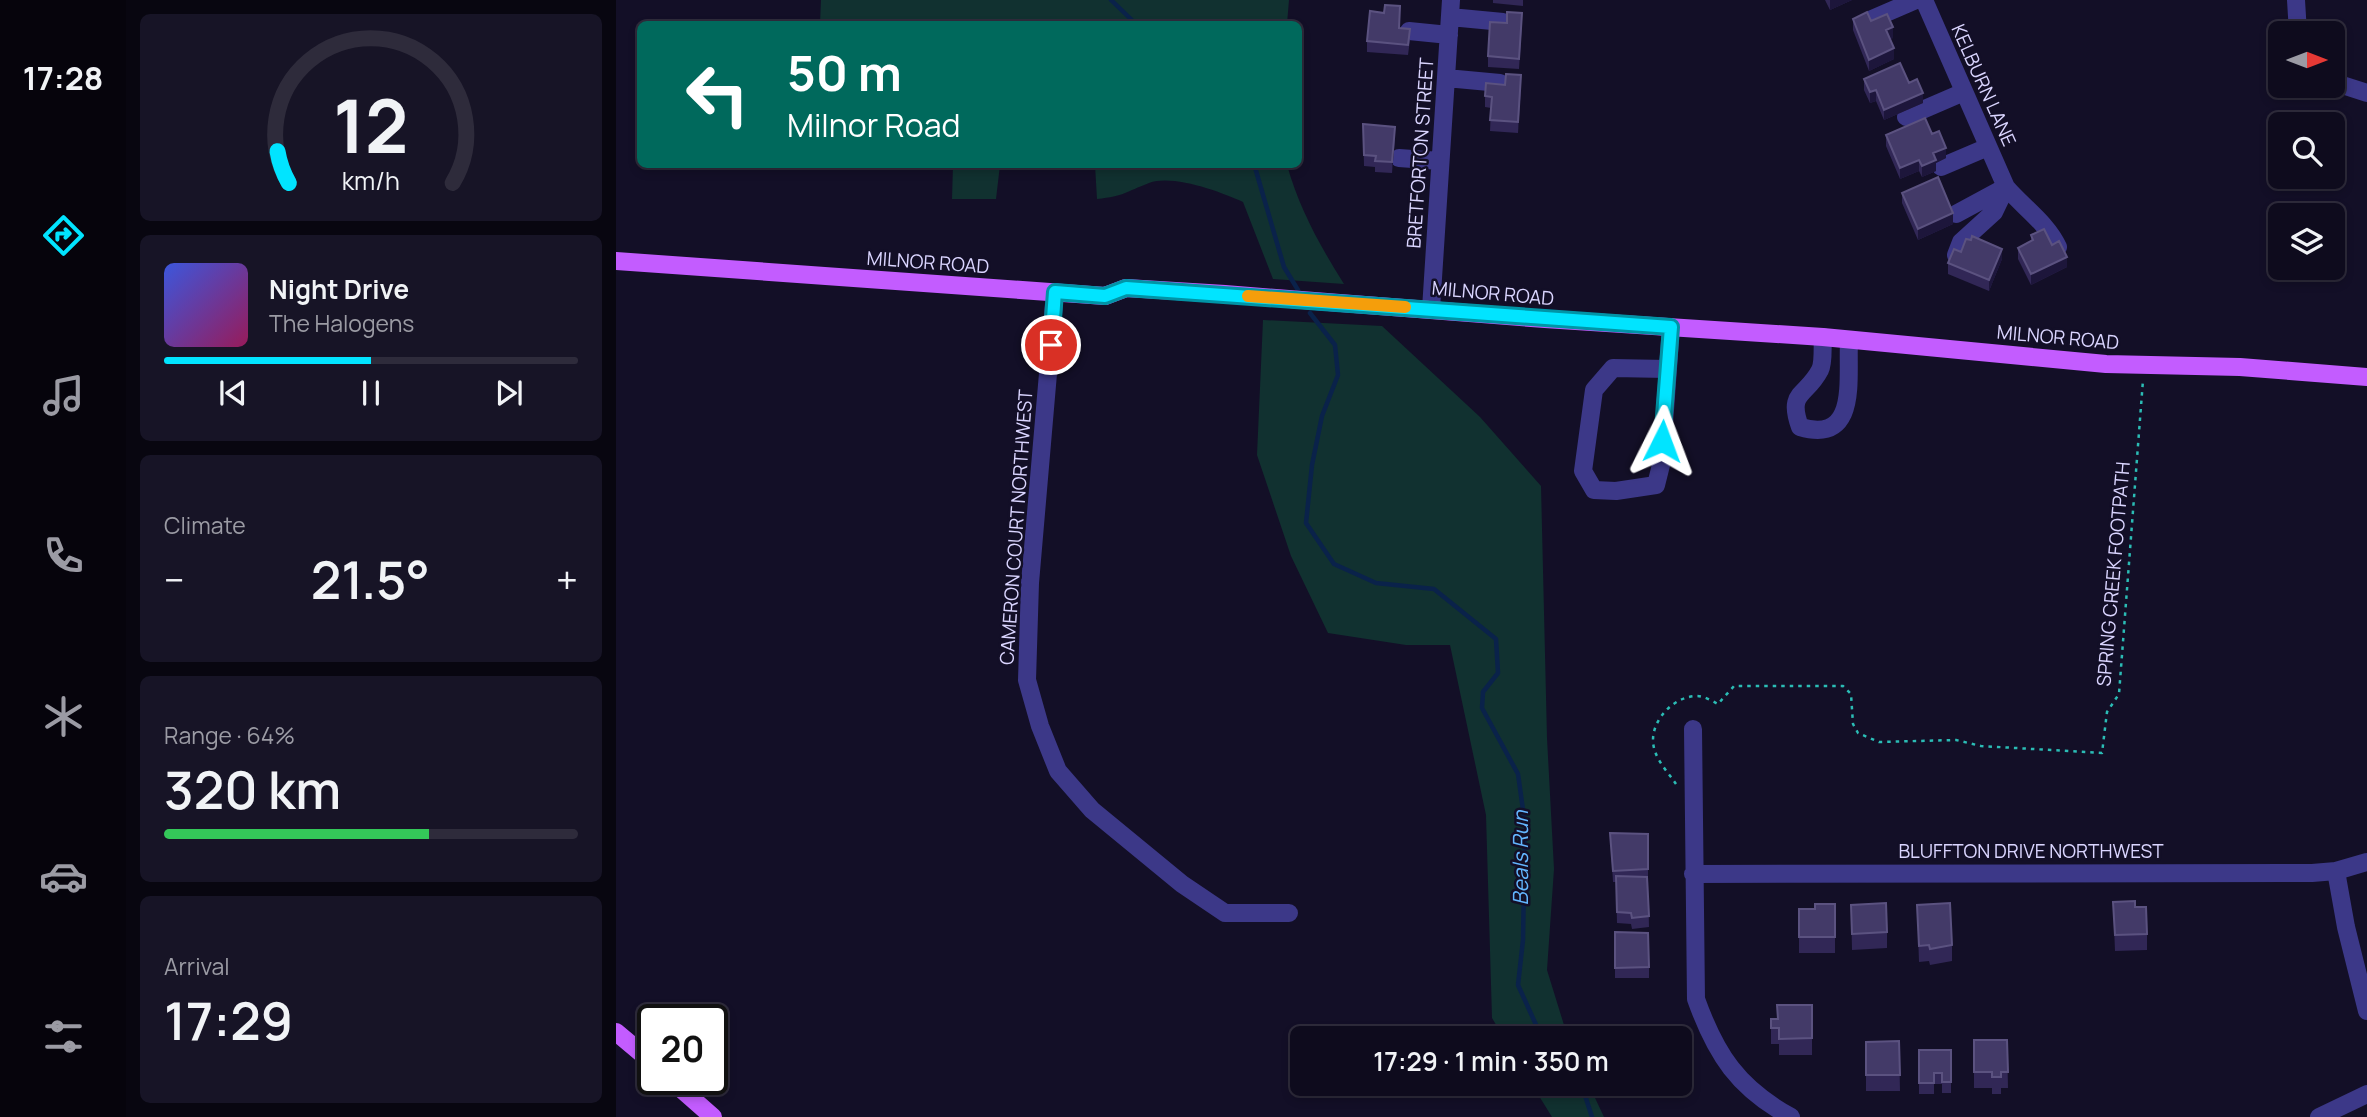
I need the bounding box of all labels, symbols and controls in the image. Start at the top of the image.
street label: KELBURN LANE [1945,20,2023,150]
north arrow [2268,21,2345,98]
map controls [2268,21,2345,280]
text: 50 m [787,39,902,106]
icon: left [672,49,763,140]
text: 17:28 [23,56,103,100]
street label: BRETFORTON STREET [1400,56,1440,249]
text: 12 [333,76,409,176]
text: Milnor Road [787,103,960,147]
button: search [2268,112,2345,189]
text: km/h [342,163,400,198]
button: layers [2268,203,2345,280]
icon: directions [39,211,88,260]
street label: MILNOR ROAD [866,245,990,279]
text: Night Drive [269,271,409,307]
street label: MILNOR ROAD [1431,275,1555,311]
text: The Halogens [269,307,414,339]
pin [1021,315,1081,375]
street label: MILNOR ROAD [1996,319,2120,355]
icon: arrive [1032,326,1070,364]
icon: music [39,371,88,420]
icon: previous [214,374,252,412]
icon: pause [352,374,390,412]
icon: next [490,374,528,412]
street label: CAMERON COURT NORTHWEST [993,388,1039,666]
position arrow [1625,404,1699,478]
street label: SPRING CREEK FOOTPATH [2090,461,2136,687]
text: Climate [164,509,246,541]
icon: phone [39,531,88,580]
text: 21.5° [311,544,430,615]
text: − [164,553,185,605]
text: + [556,553,578,605]
icon: climate [39,692,88,741]
text: Range · 64% [164,719,295,751]
text: 320 km [164,754,341,825]
water label: Beals Run [1506,809,1534,905]
street label: BLUFFTON DRIVE NORTHWEST [1898,838,2164,864]
icon: car [39,852,88,901]
text: Arrival [164,950,230,982]
text: 17:29 [164,985,293,1056]
speed limit sign: 20 [637,1004,728,1095]
icon: filters [39,1012,88,1061]
text: 17:29 · 1 min · 350 m [1373,1043,1609,1079]

